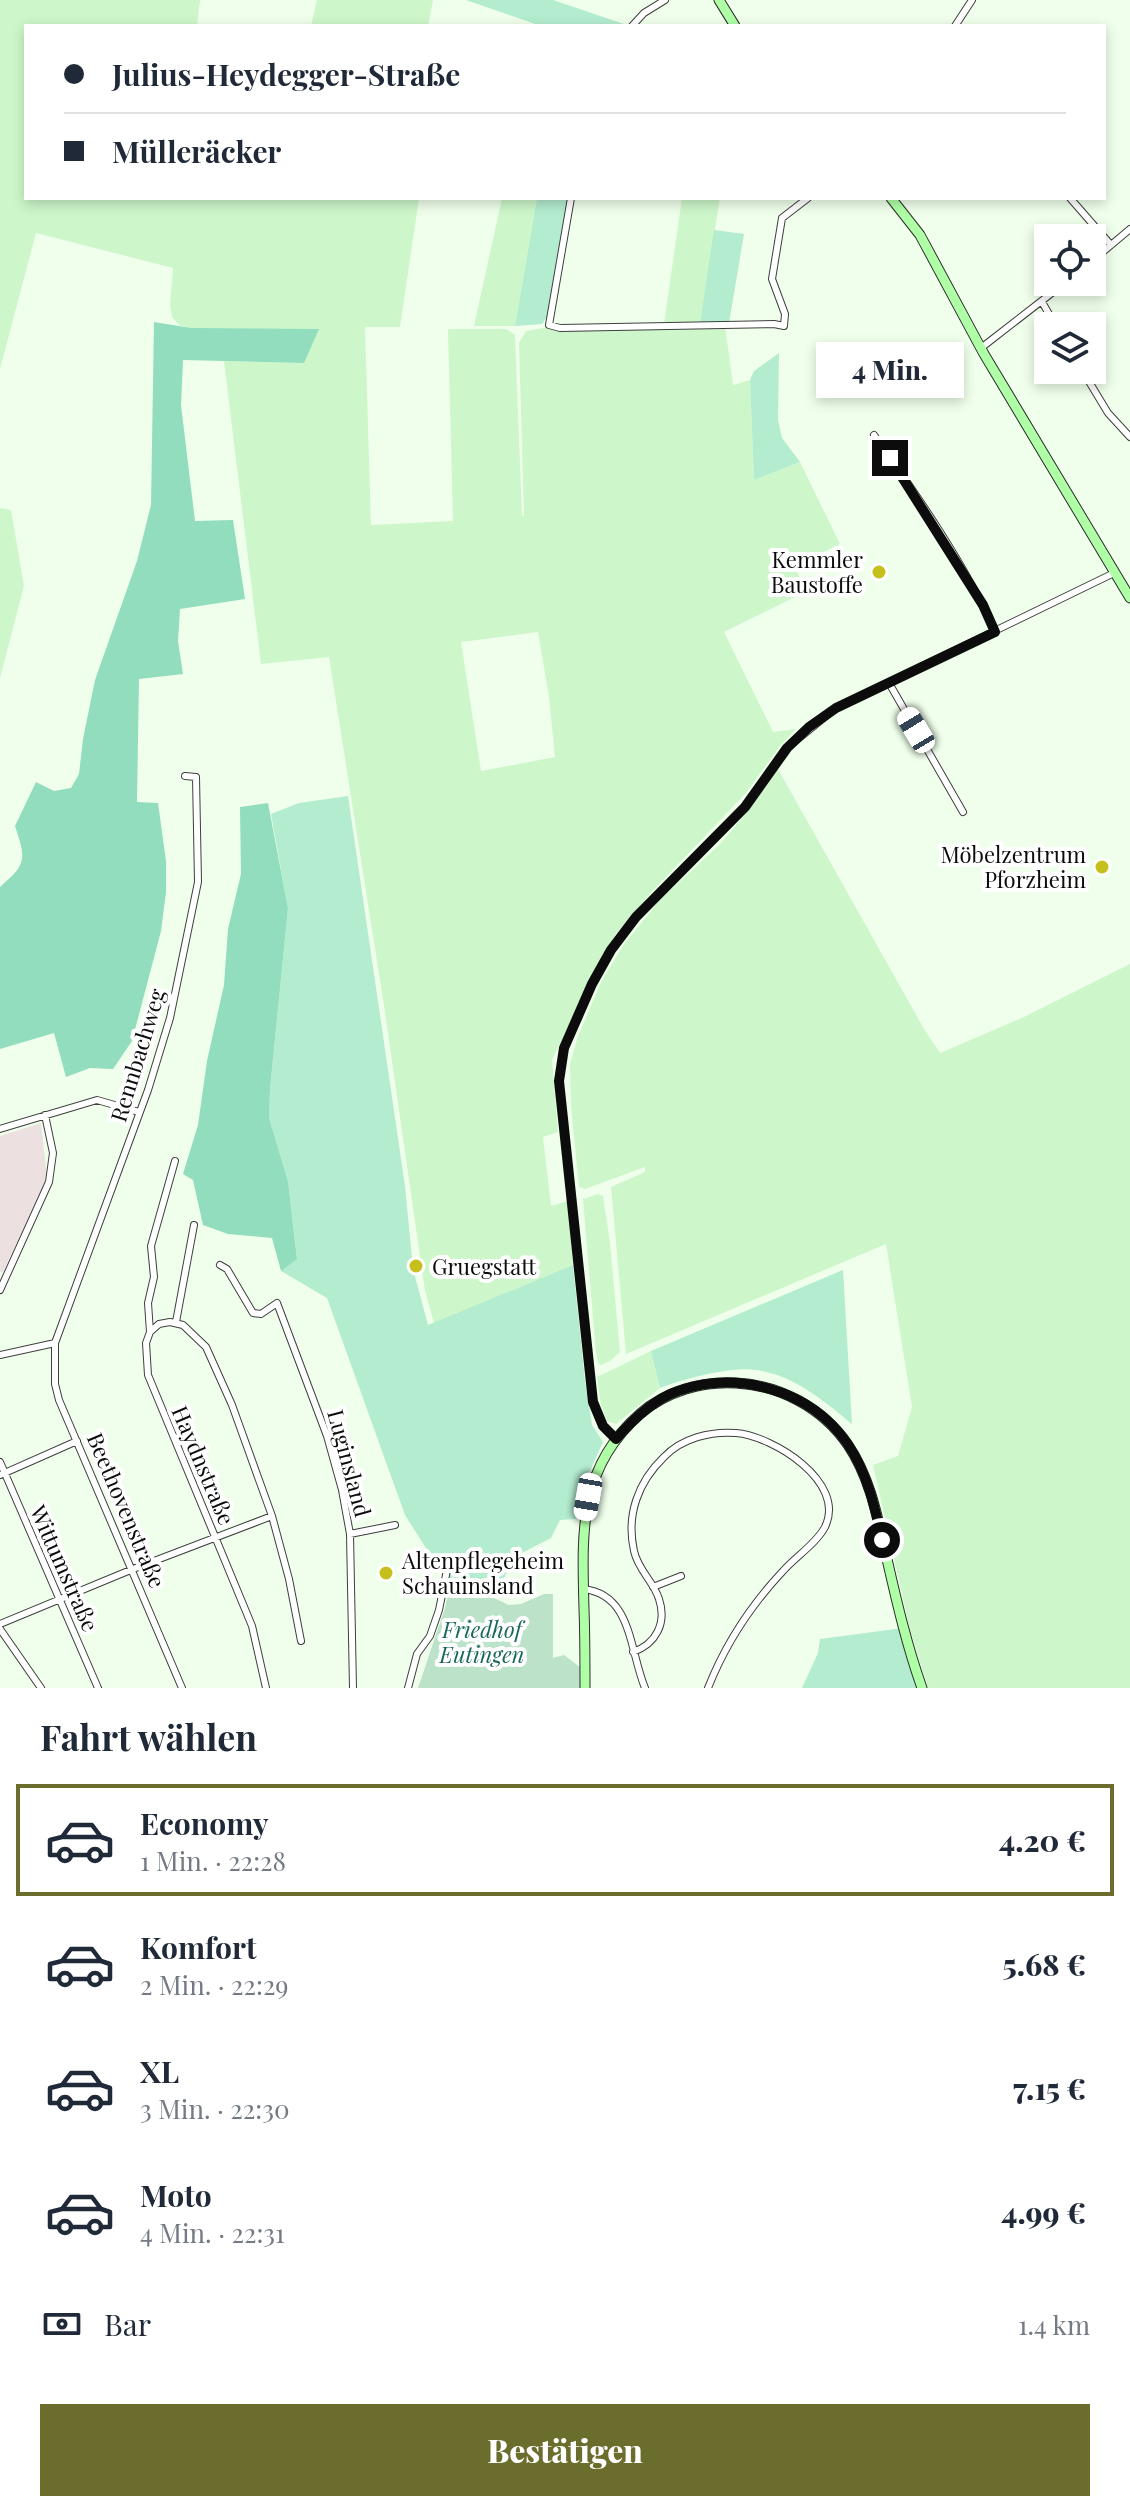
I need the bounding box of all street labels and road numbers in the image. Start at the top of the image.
street label: Rennbachweg [102,984,172,1125]
street label: Haydnstraße [165,1401,243,1529]
street label: Luginsland [321,1406,379,1520]
street label: Beethovenstraße [81,1428,173,1592]
street label: Wittumstraße [23,1499,106,1636]

